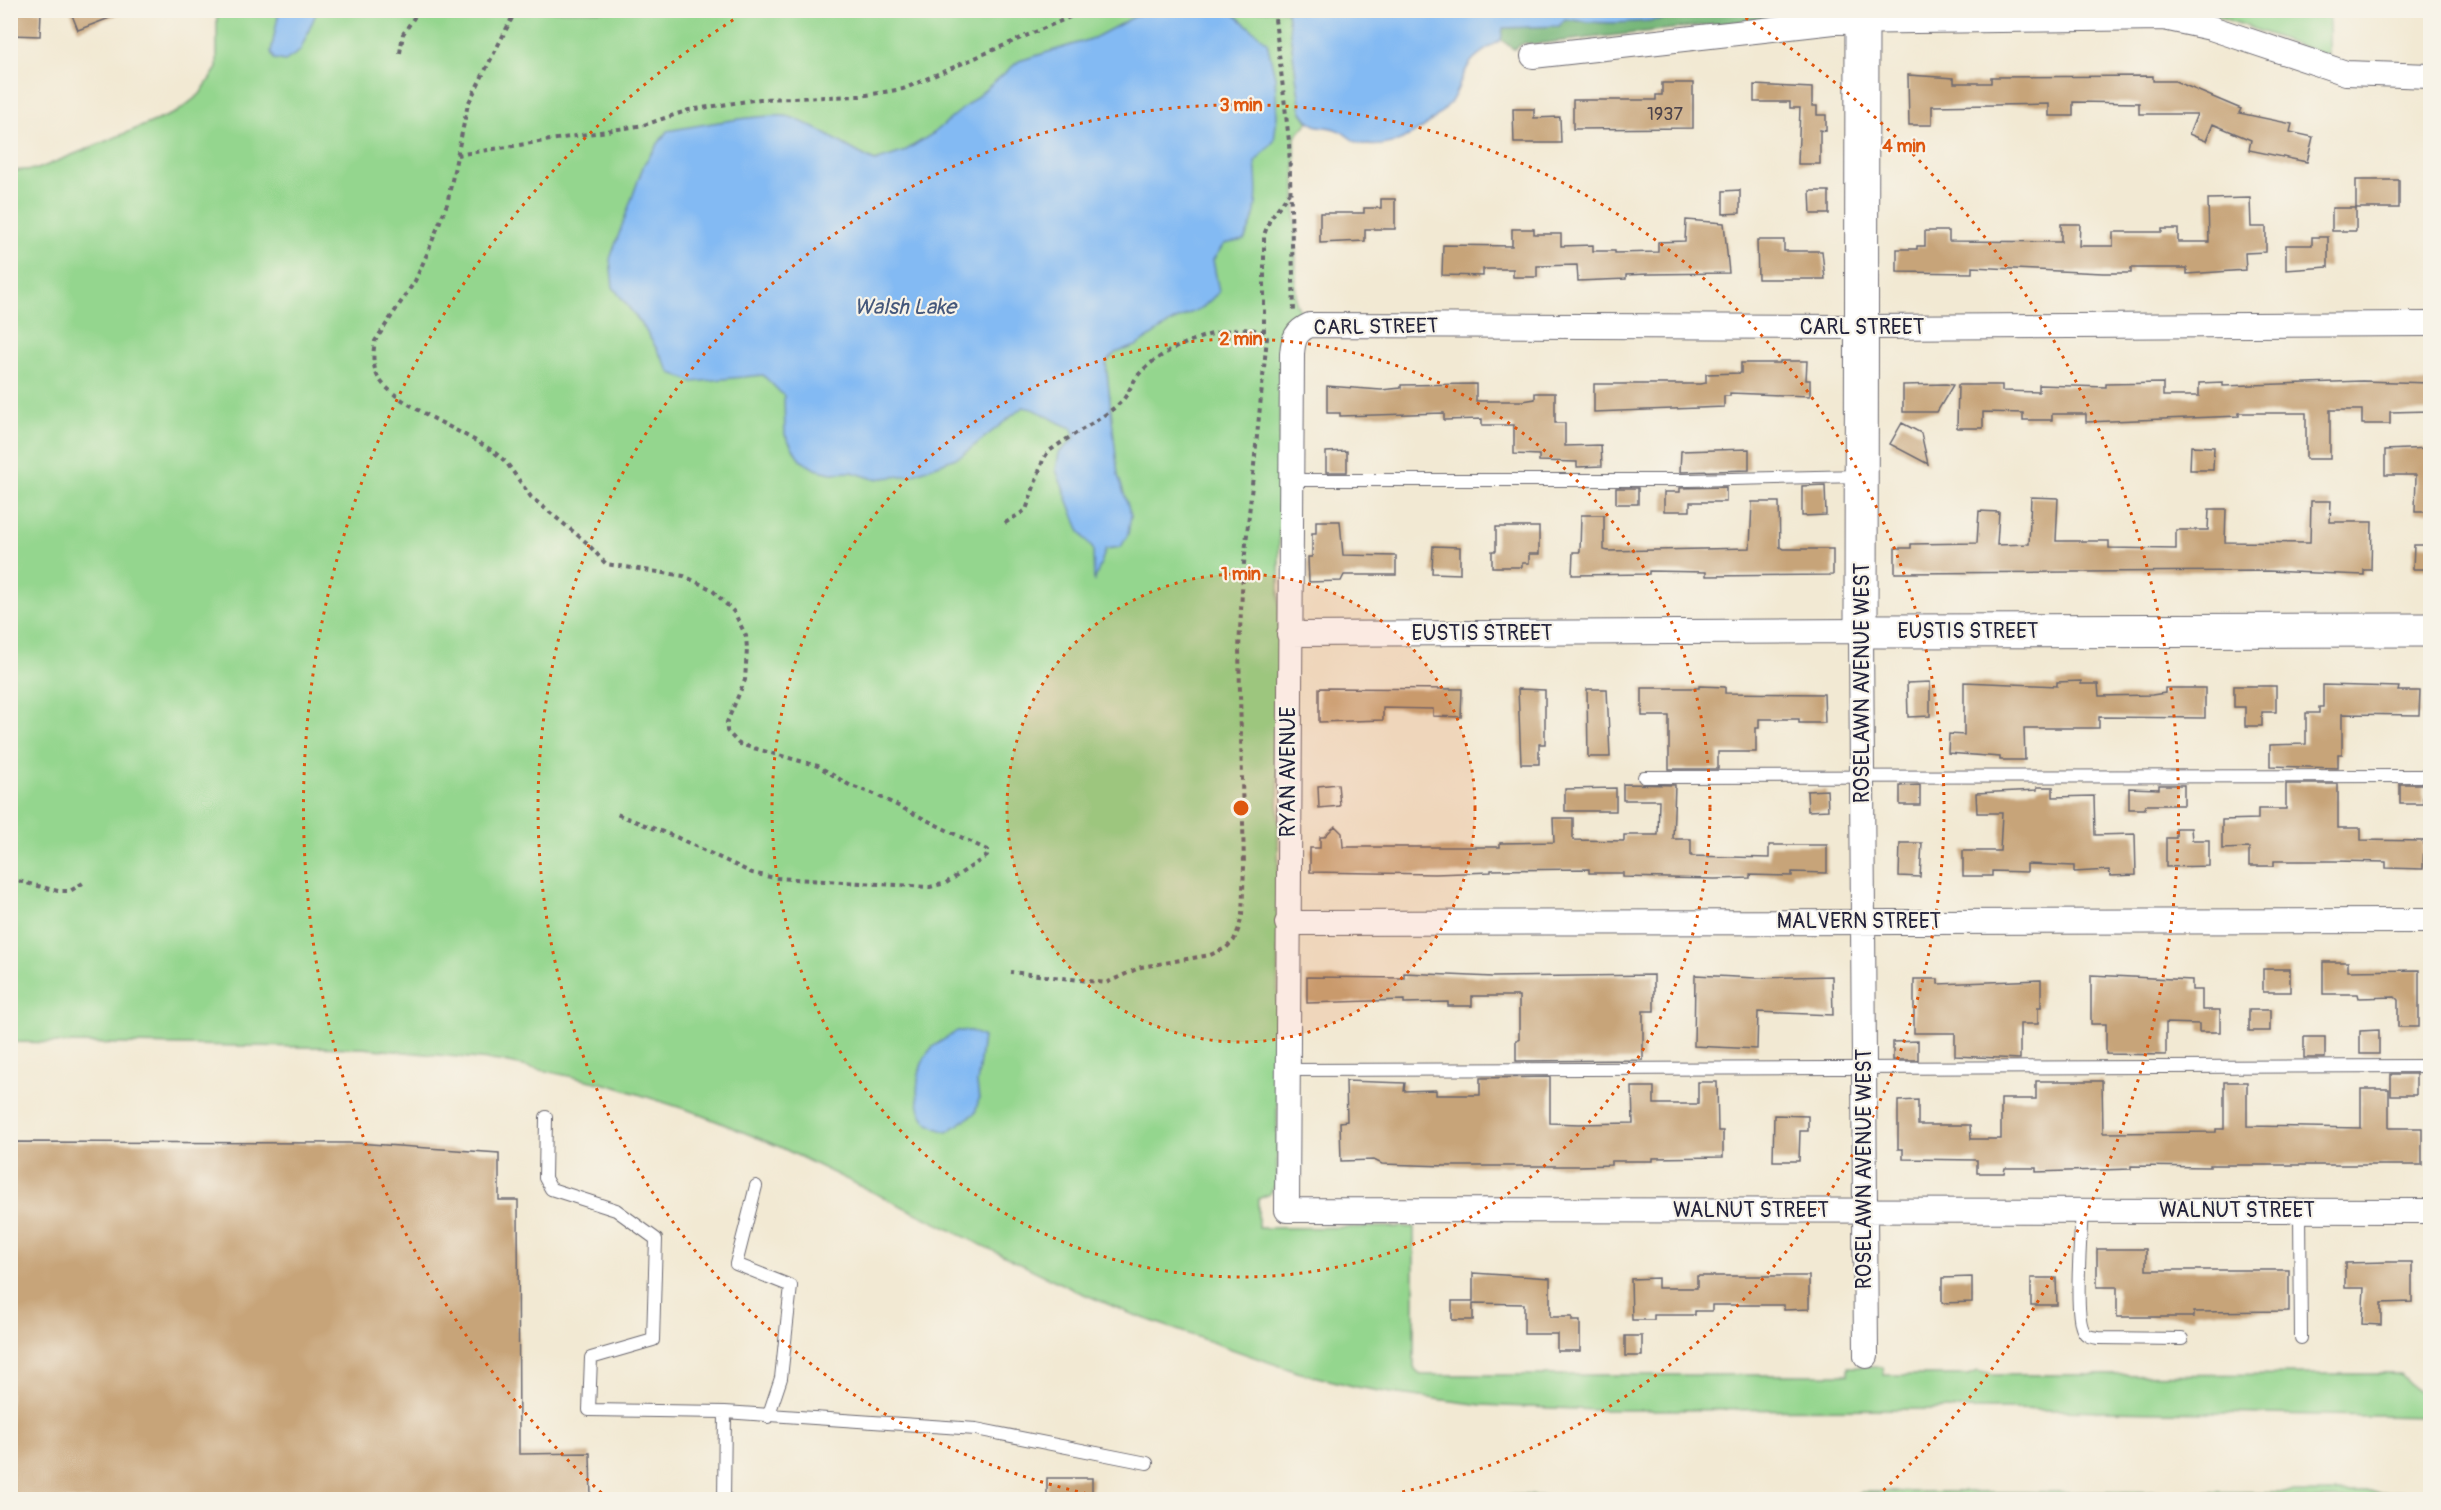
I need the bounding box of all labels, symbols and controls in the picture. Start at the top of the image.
text: 3 min [1219,94,1263,117]
house number: 1937 [1647,103,1683,126]
text: 4 min [1882,135,1926,158]
water label: Walsh Lake [854,293,958,321]
street label: CARL STREET [1313,312,1439,342]
street label: CARL STREET [1800,314,1925,341]
text: 2 min [1219,328,1263,351]
street label: ROSELAWN AVENUE WEST [1849,562,1876,803]
text: 1 min [1221,563,1261,586]
street label: EUSTIS STREET [1898,618,2039,645]
street label: EUSTIS STREET [1412,620,1553,647]
street label: RYAN AVENUE [1275,707,1302,837]
centre of rings [1231,798,1251,818]
street label: MALVERN STREET [1777,908,1942,935]
street label: ROSELAWN AVENUE WEST [1851,1048,1878,1289]
street label: WALNUT STREET [1673,1197,1829,1224]
street label: WALNUT STREET [2159,1197,2315,1224]

